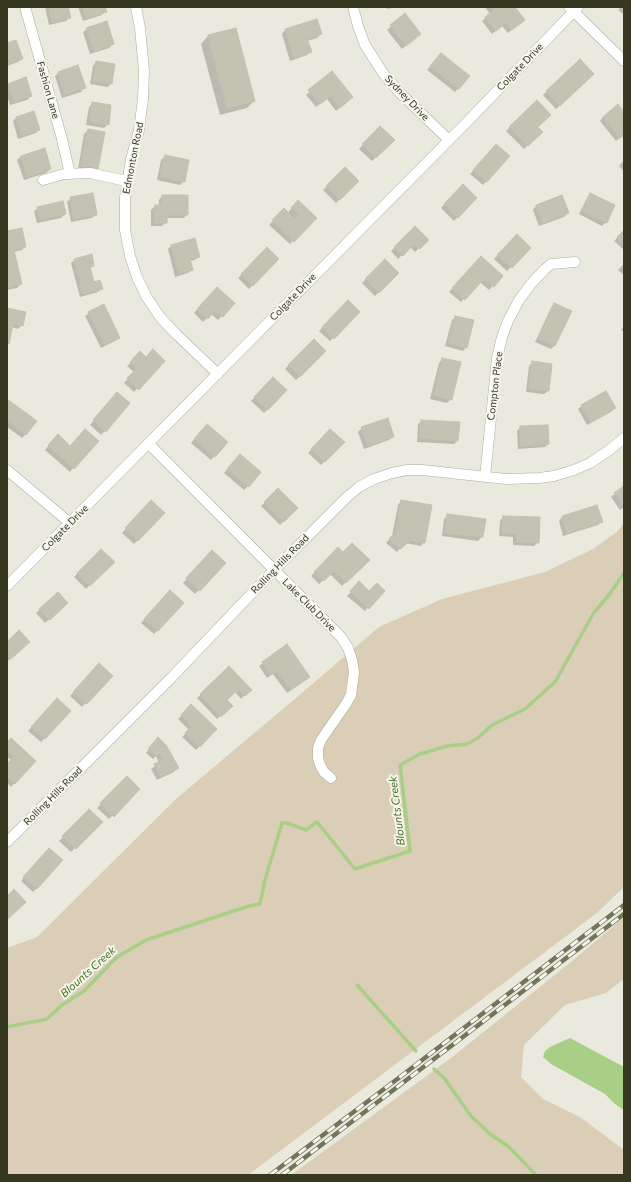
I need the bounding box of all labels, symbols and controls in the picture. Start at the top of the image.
street label: Colgate Drive [494,41,546,93]
street label: Fashion Lane [34,60,62,120]
street label: Sydney Drive [382,73,432,123]
street label: Edmonton Road [120,121,146,195]
street label: Colgate Drive [267,271,319,323]
street label: Compton Place [485,351,505,421]
street label: Colgate Drive [39,502,91,554]
street label: Rolling Hills Road [249,532,311,596]
street label: Lake Club Drive [280,576,338,634]
street label: Rolling Hills Road [21,764,85,828]
water label: Blounts Creek [386,776,408,846]
water label: Blounts Creek [58,944,118,1000]

